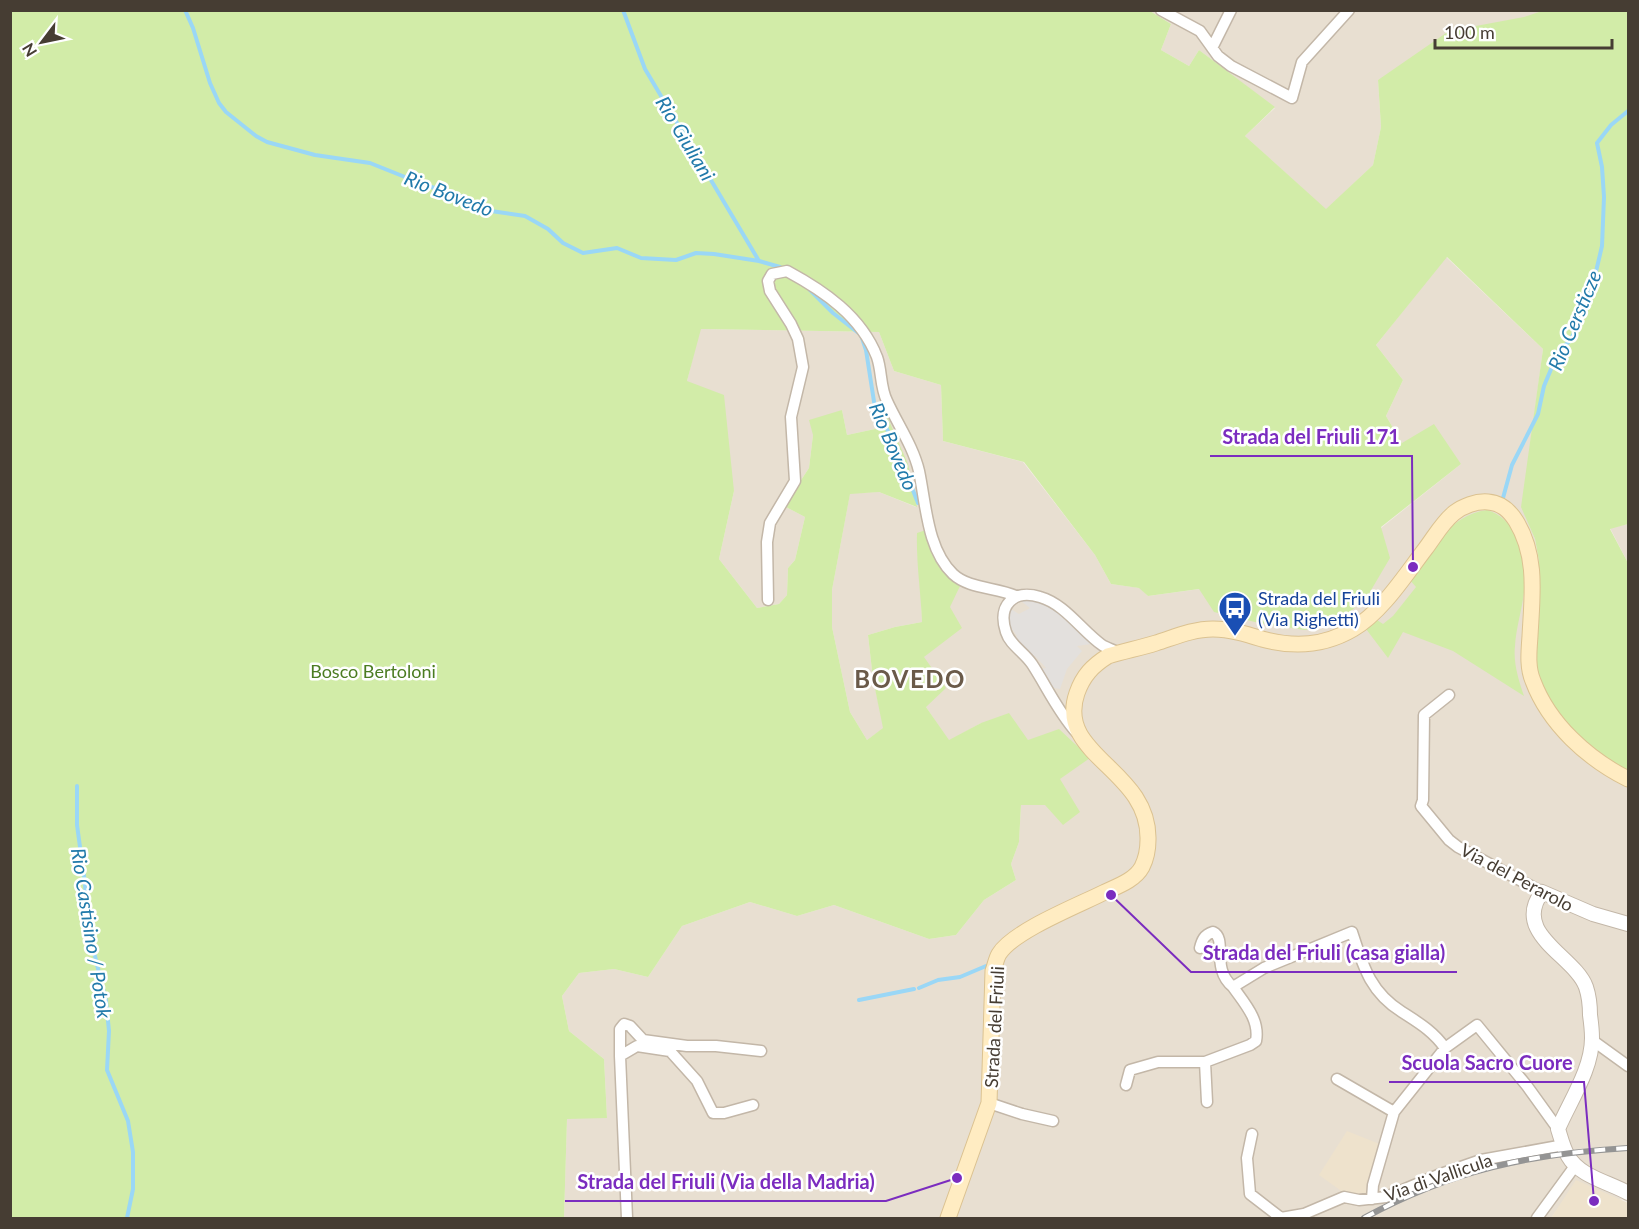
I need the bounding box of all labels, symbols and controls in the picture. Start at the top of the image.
north arrow [12,12,72,72]
scale bar [1435,12,1612,50]
text: 100 m [1444,21,1495,43]
text: N [18,40,40,60]
water label: Rio Giuliani [651,91,721,185]
water label: Rio Bovedo [401,165,497,221]
water label: Rio Cersticze [1542,266,1606,374]
water label: Rio Bovedo [865,398,923,494]
callout: Strada del Friuli 171 [1210,418,1412,456]
text: Strada del Friuli 171 [1222,424,1400,448]
place label: Strada del Friuli (Via Righetti) [1258,587,1380,630]
bus stop icon: Strada del Friuli (Via Righetti) [1217,590,1253,637]
park label: Bosco Bertoloni [310,660,436,682]
district label: BOVEDO [854,664,966,693]
street label: Via del Perarolo [1457,838,1577,916]
water label: Rio Castisino / Potok [67,846,117,1020]
callout: Strada del Friuli (casa gialla) [1191,934,1457,972]
text: Strada del Friuli (casa gialla) [1203,940,1445,964]
street label: Strada del Friuli [980,965,1008,1089]
callout: Scuola Sacro Cuore [1389,1044,1584,1082]
text: Scuola Sacro Cuore [1401,1050,1573,1074]
street label: Via di Vallicula [1381,1148,1495,1206]
callout: Strada del Friuli (Via della Madria) [565,1163,886,1201]
text: Strada del Friuli (Via della Madria) [577,1169,875,1193]

